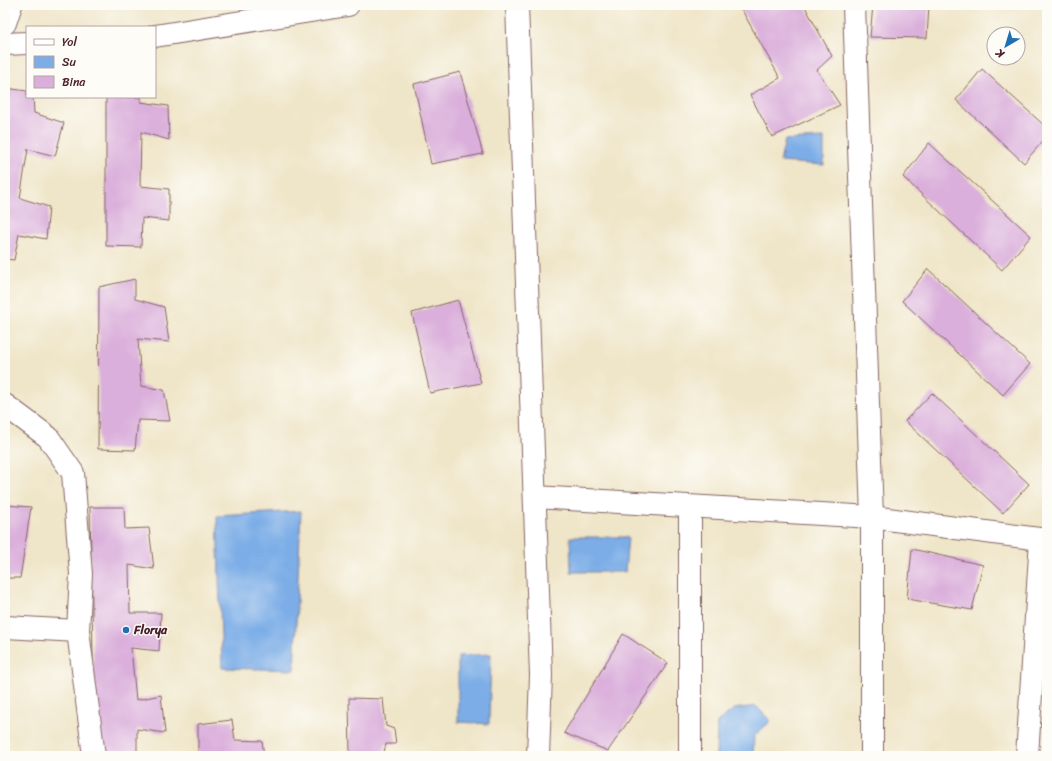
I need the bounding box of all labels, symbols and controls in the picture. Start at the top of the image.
legend [26,26,156,98]
north arrow [986,26,1026,66]
text: Yol [62,31,77,53]
text: K [991,43,1009,64]
text: Su [62,51,77,73]
text: Bina [62,71,86,93]
place label: Florya [133,619,168,641]
marker: Florya [121,625,131,635]

